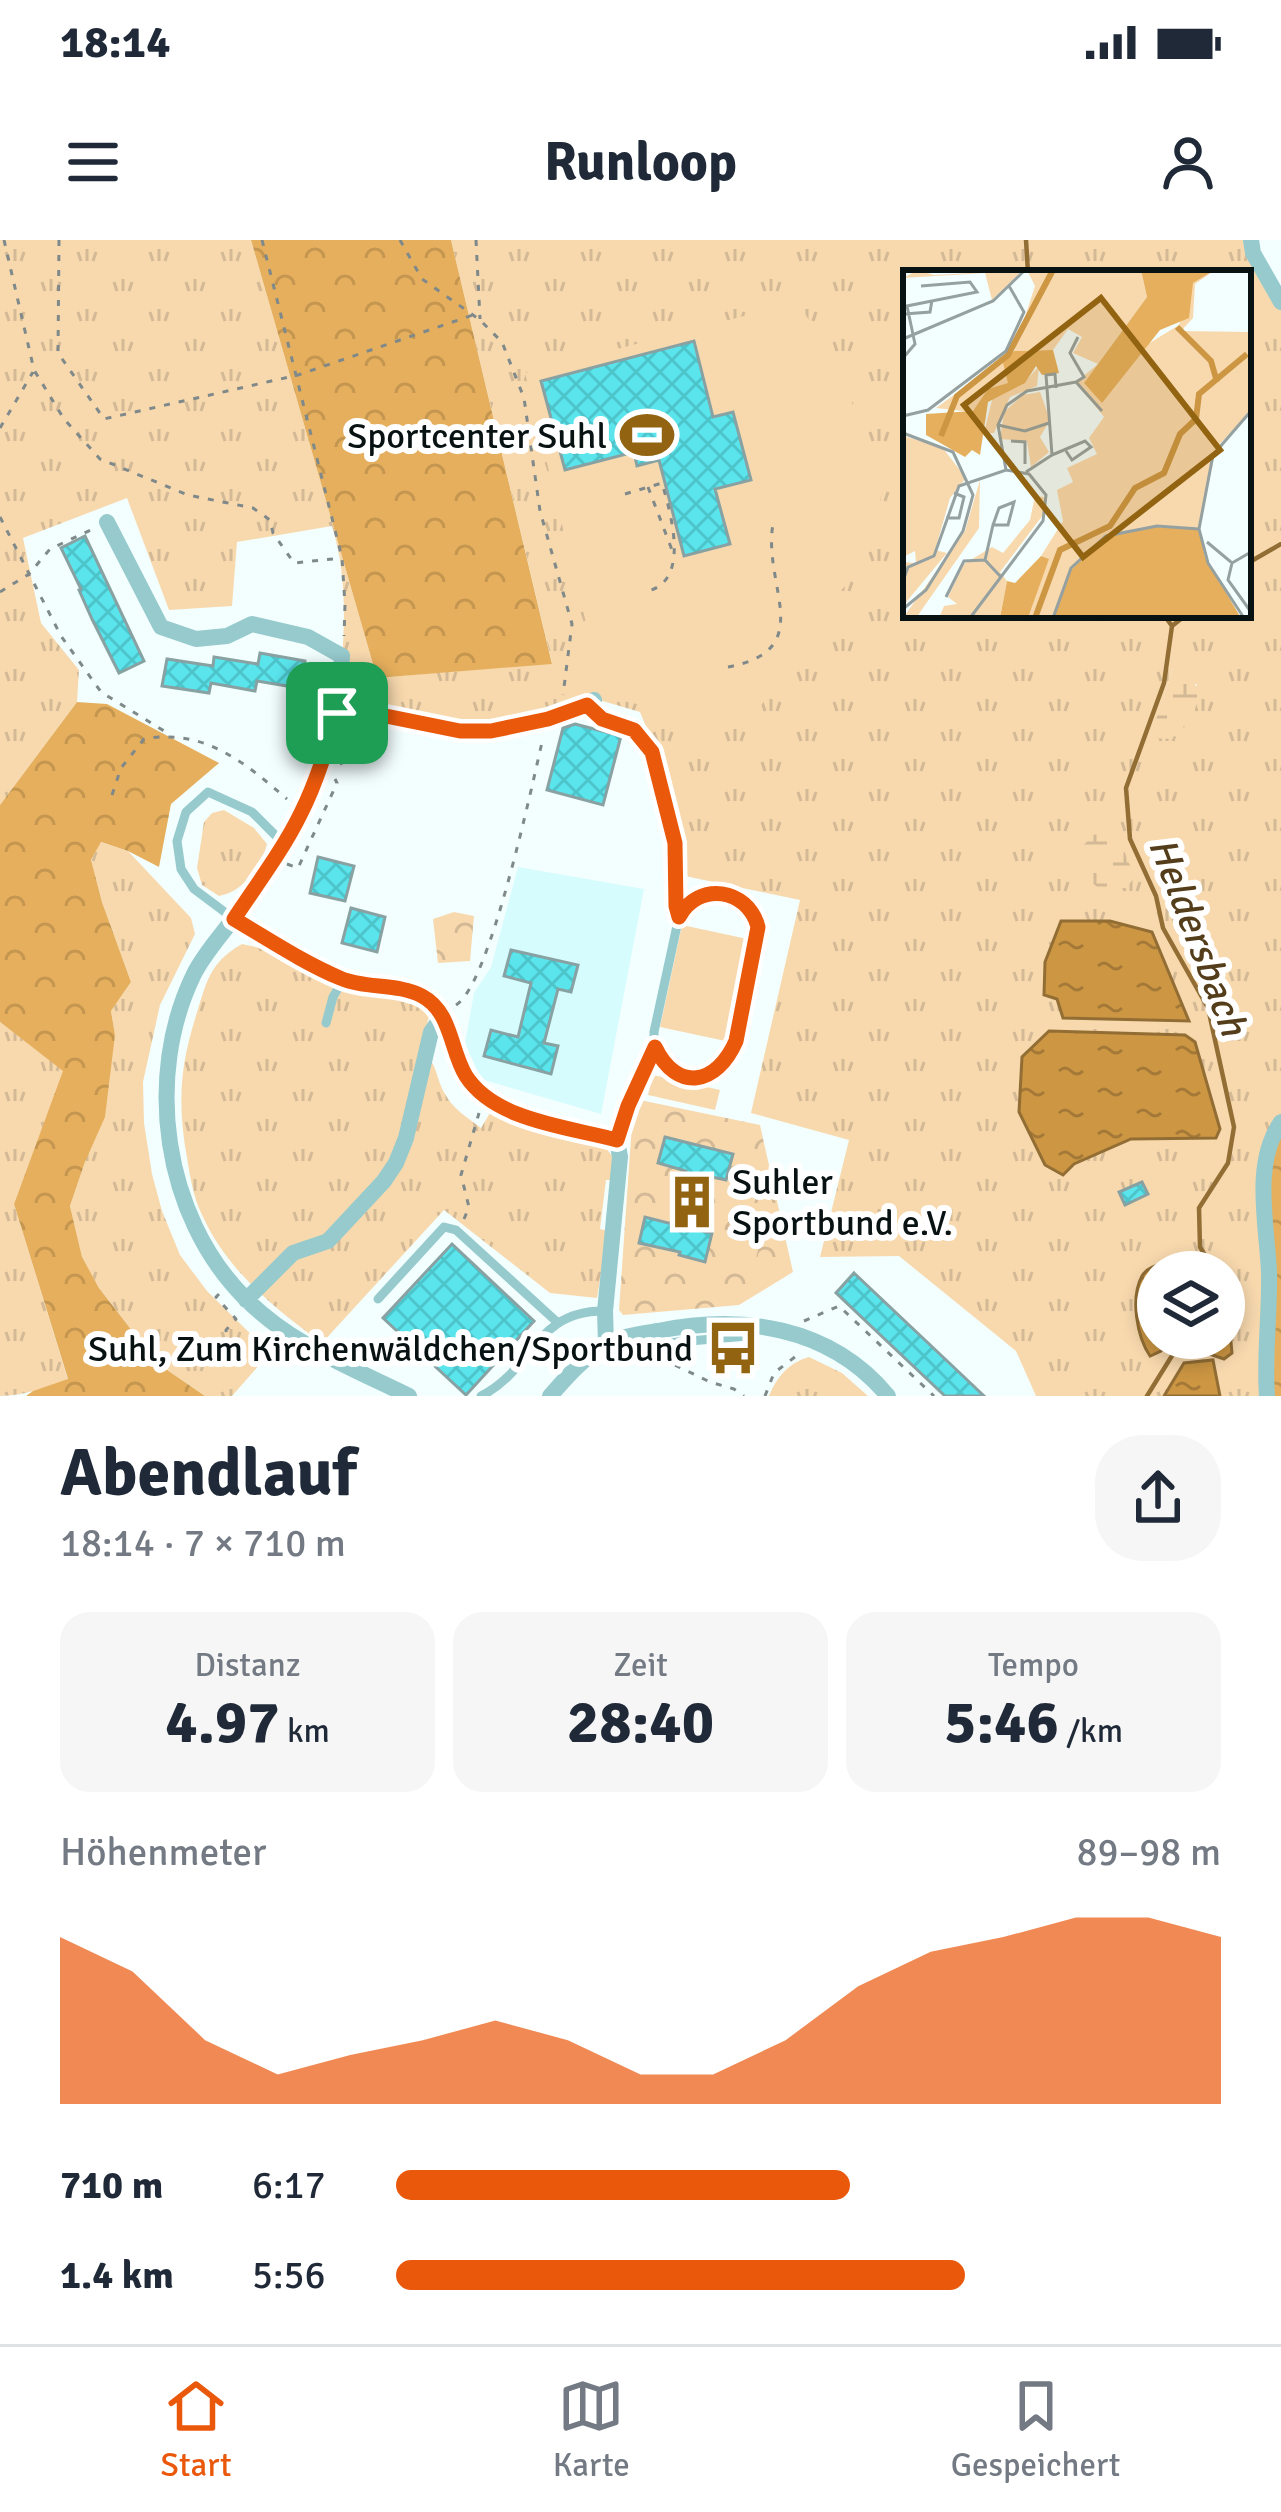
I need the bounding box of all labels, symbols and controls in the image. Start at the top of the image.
text: 18:14 [60,15,170,70]
icon: menu [60,129,126,195]
text: Runloop [544,129,737,196]
icon: person [1155,129,1221,195]
inset map [903,270,1251,618]
sports icon: Sportcenter Suhl [618,406,676,464]
place label: Sportcenter Suhl [347,414,607,459]
pin [286,662,388,764]
icon: arrive [304,680,370,746]
water label: Heldersbach [1138,830,1258,1044]
place label: Suhler Sportbund e.V. [732,1160,953,1246]
building icon: Suhler Sportbund e.V. [663,1173,721,1231]
map controls [1137,1251,1245,1359]
button: layers [1137,1251,1245,1359]
bus stop icon: Suhl, Zum Kirchenwäldchen/Sportbund [704,1319,762,1377]
place label: Suhl, Zum Kirchenwäldchen/Sportbund [88,1327,693,1372]
text: Abendlauf [60,1433,357,1514]
button: share [1095,1435,1221,1561]
text: 18:14 · 7 × 710 m [60,1519,346,1567]
text: Distanz [195,1645,300,1686]
text: Zeit [613,1645,668,1686]
text: Tempo [988,1645,1079,1686]
text: 4.97 [165,1686,280,1760]
text: 28:40 [567,1686,714,1760]
text: 5:46 [944,1686,1059,1760]
text: km [280,1711,330,1752]
text: /km [1059,1711,1123,1752]
text: Höhenmeter [60,1828,266,1876]
text: 89–98 m [1076,1828,1221,1876]
text: 710 m [60,2161,163,2209]
text: 6:17 [252,2161,326,2209]
text: 1.4 km [60,2251,174,2299]
text: 5:56 [252,2251,326,2299]
tab: Start [161,2373,232,2486]
tab: Karte [553,2373,630,2486]
tab: Gespeichert [951,2373,1120,2486]

